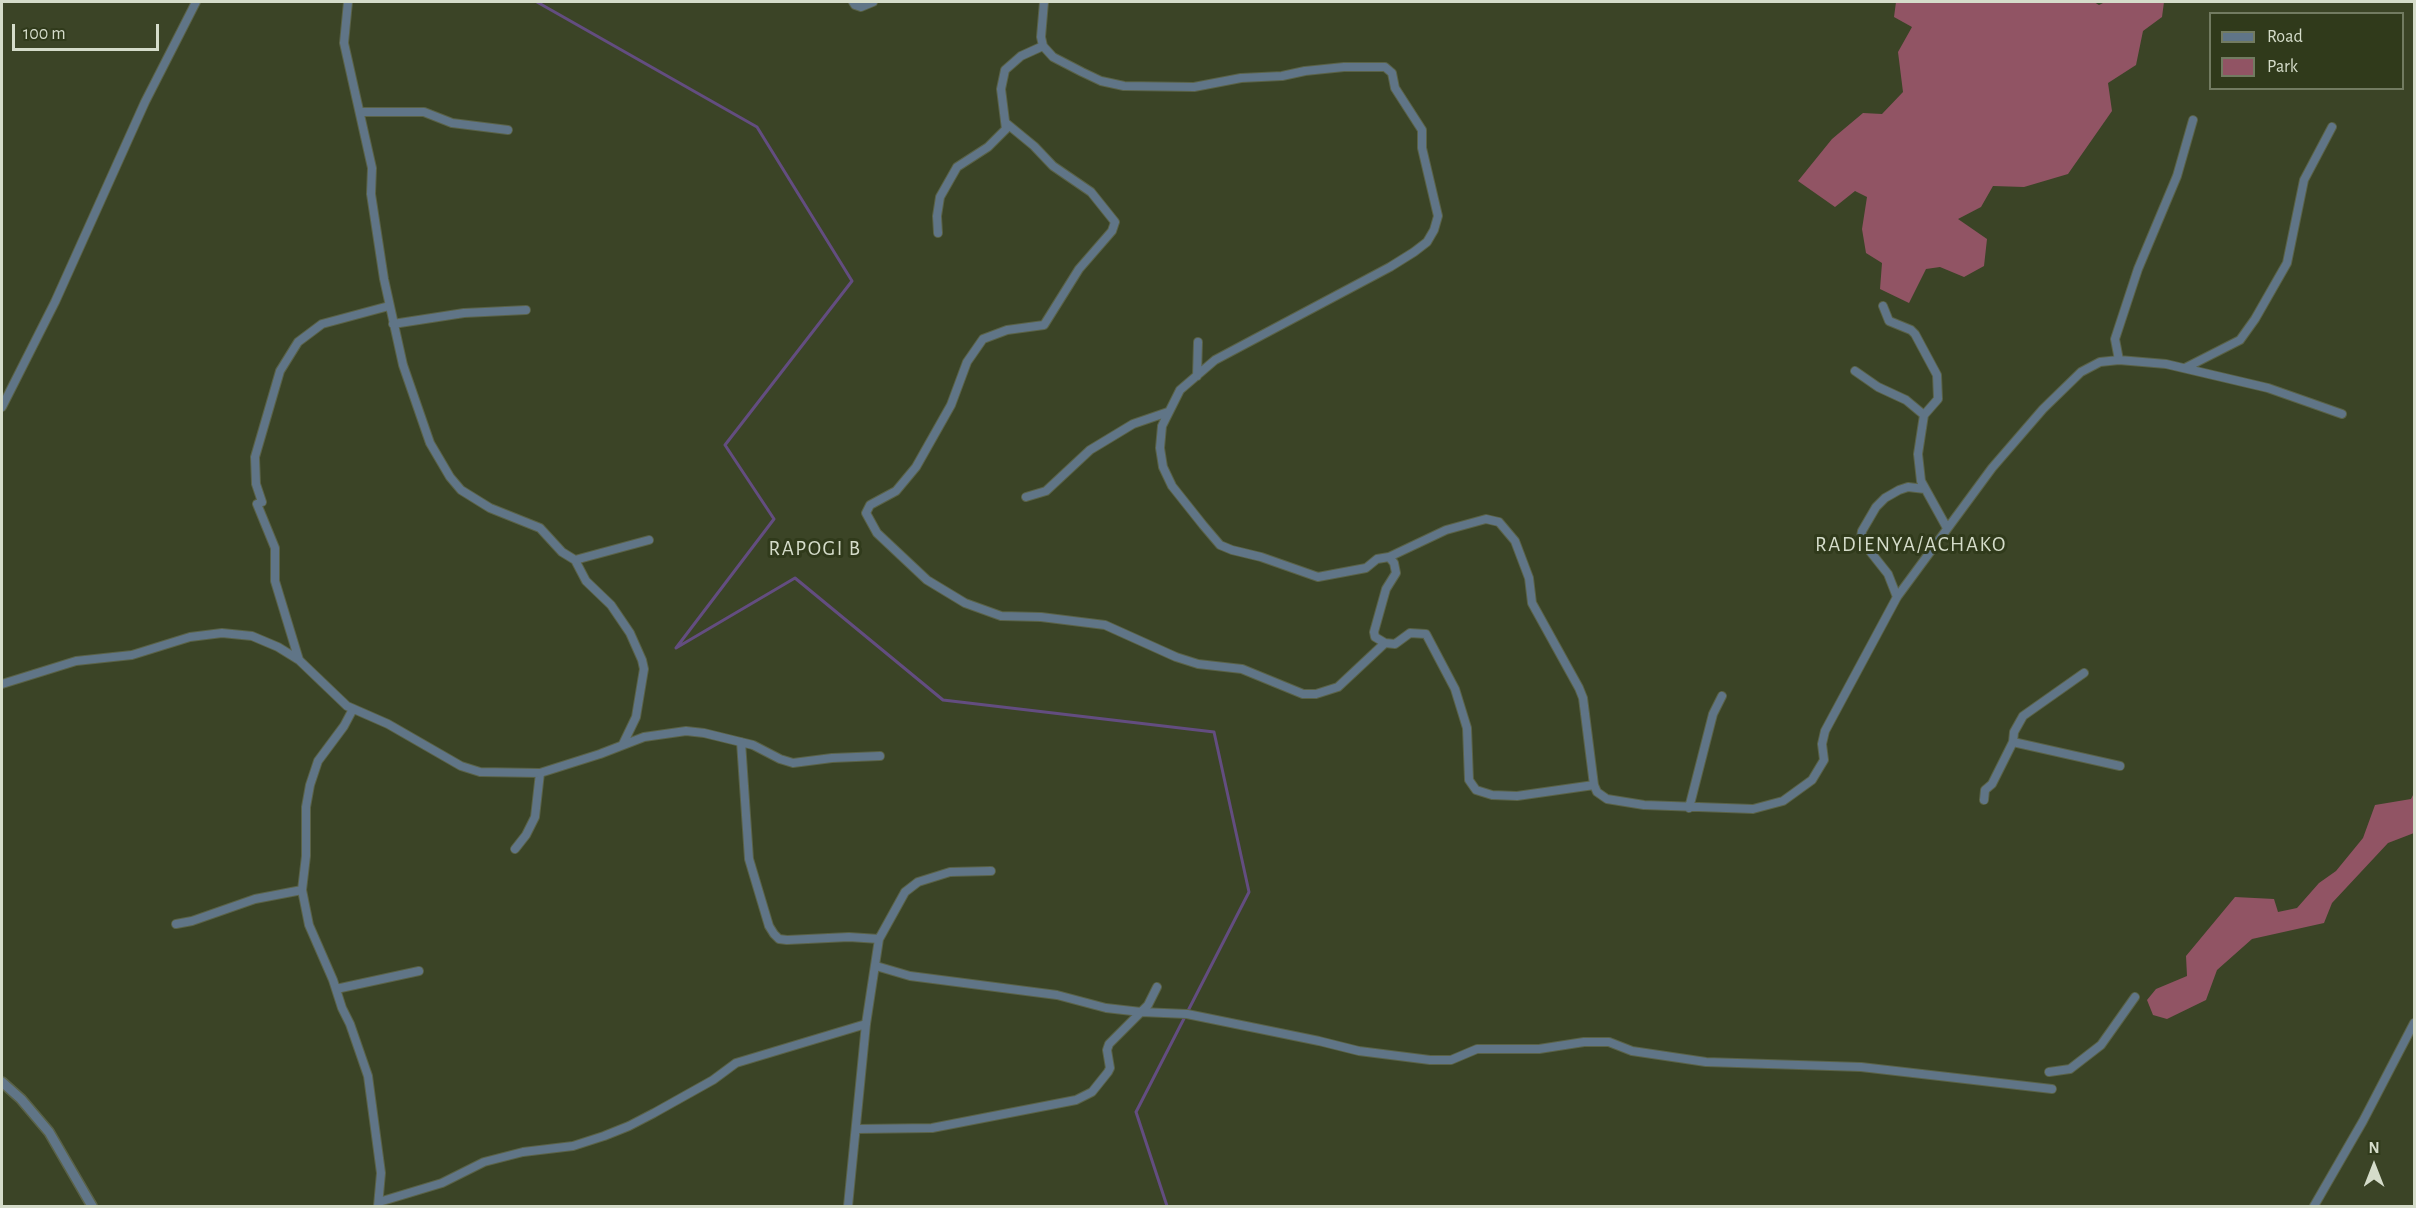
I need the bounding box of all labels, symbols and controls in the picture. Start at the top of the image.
scale bar [15,12,162,50]
legend [2209,12,2404,90]
text: 100 m [23,25,66,43]
text: Road [2267,28,2303,46]
text: Park [2267,58,2298,76]
district label: RADIENYA/ACHAKO [1815,532,2007,558]
district label: RAPOGI B [768,536,862,562]
north arrow [2344,1136,2404,1196]
text: N [2368,1140,2380,1156]

